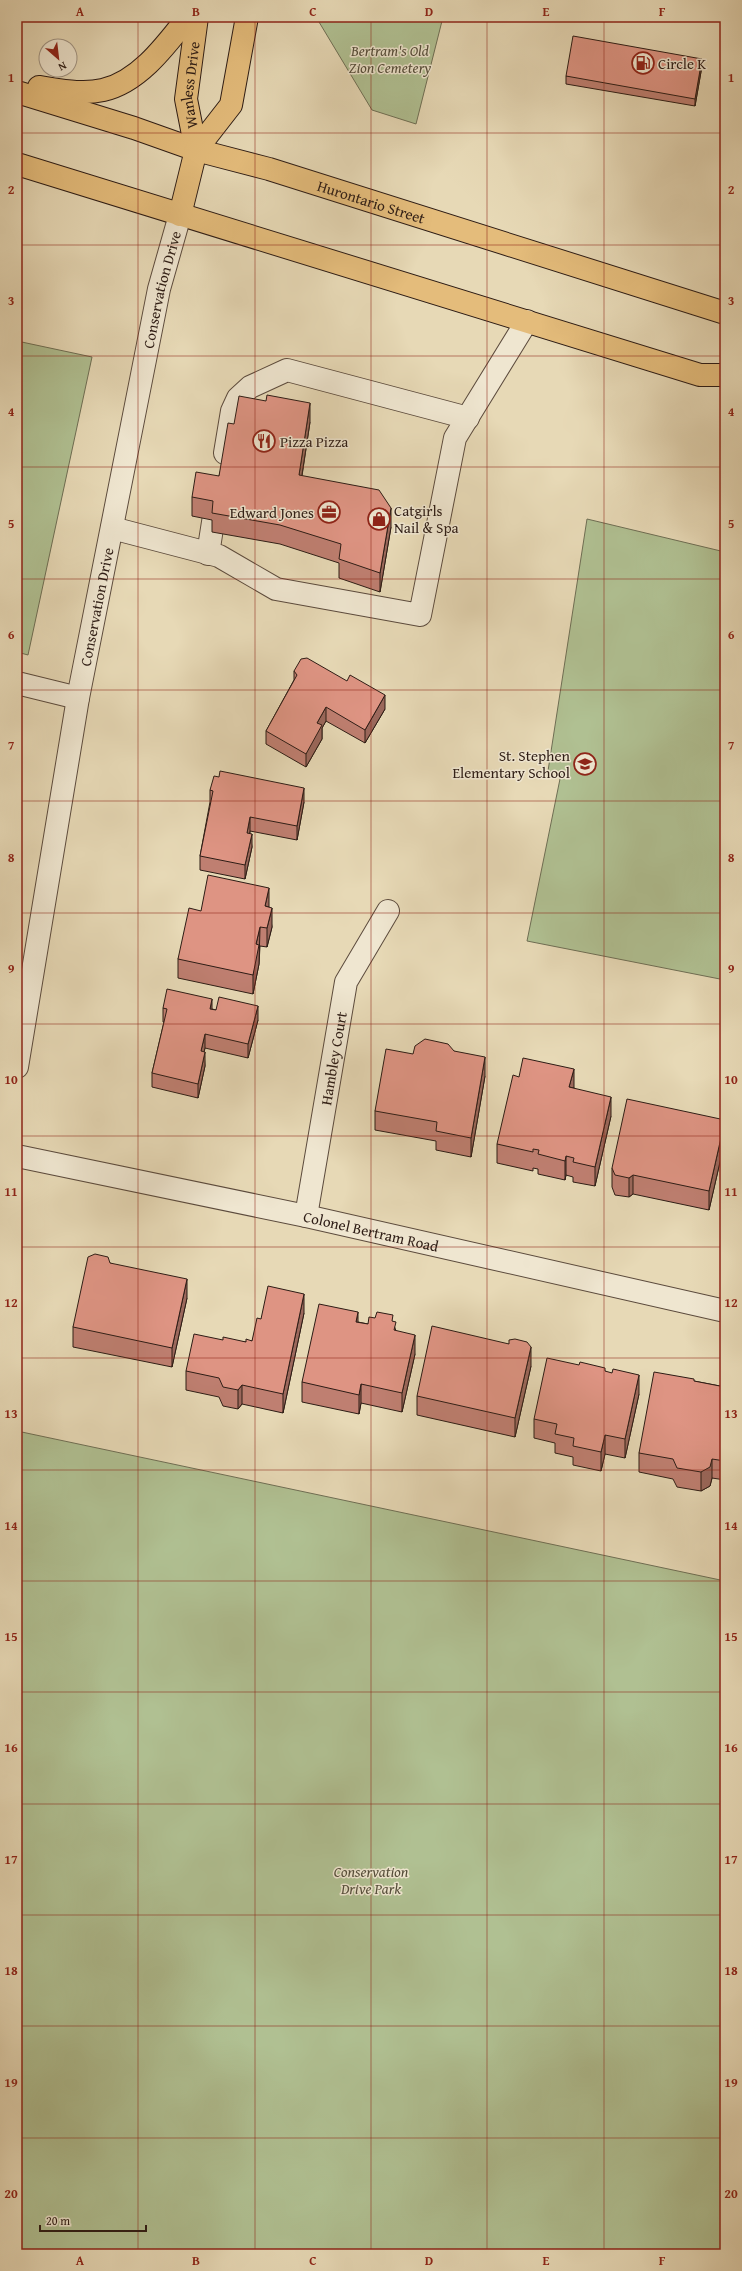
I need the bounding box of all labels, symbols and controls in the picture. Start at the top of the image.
text: A [76,2,85,21]
text: B [192,2,200,21]
text: C [309,2,317,21]
text: D [425,2,433,21]
text: E [543,2,550,21]
text: F [659,2,666,21]
north arrow [38,38,78,78]
street label: Wanless Drive [175,40,204,130]
park label: Bertram's Old Zion Cemetery [349,40,431,78]
fuel station icon: Circle K [630,50,656,76]
place label: Circle K [658,53,706,74]
text: N [55,58,70,76]
text: 1 [8,68,14,87]
text: 1 [728,68,734,87]
street label: Hurontario Street [315,174,429,228]
text: 2 [8,180,15,199]
text: 2 [728,180,735,199]
street label: Conservation Drive [137,228,186,350]
text: 3 [8,291,14,310]
text: 3 [728,291,734,310]
text: 4 [8,402,15,421]
text: 4 [728,402,735,421]
restaurant icon: Pizza Pizza [251,428,277,454]
place label: Pizza Pizza [280,431,348,452]
office icon: Edward Jones [316,499,342,525]
place label: Catgirls Nail & Spa [394,500,459,538]
place label: Edward Jones [230,502,314,523]
shop icon: Catgirls Nail & Spa [366,506,392,532]
text: 5 [8,514,15,533]
text: 5 [728,514,735,533]
street label: Conservation Drive [74,546,118,668]
text: 6 [8,625,15,644]
text: 6 [728,625,735,644]
text: 7 [8,736,15,755]
text: 7 [728,736,735,755]
place label: St. Stephen Elementary School [452,745,571,783]
school or university icon: St. Stephen Elementary School [572,751,598,777]
text: 8 [8,848,15,867]
text: 8 [728,848,735,867]
text: 9 [8,959,15,978]
text: 9 [728,959,735,978]
street label: Hambley Court [315,1009,351,1107]
text: 10 [4,1070,18,1089]
text: 10 [724,1070,738,1089]
text: 11 [4,1182,18,1201]
text: 11 [724,1182,738,1201]
street label: Colonel Bertram Road [302,1205,441,1256]
text: 12 [4,1293,18,1312]
text: 12 [724,1293,738,1312]
text: 13 [4,1404,18,1423]
text: 13 [724,1404,738,1423]
text: 14 [4,1516,18,1535]
text: 14 [724,1516,738,1535]
text: 15 [4,1627,18,1646]
text: 15 [724,1627,738,1646]
text: 16 [4,1738,18,1757]
text: 16 [724,1738,738,1757]
text: 17 [4,1850,18,1869]
text: 17 [724,1850,738,1869]
park label: Conservation Drive Park [334,1861,409,1899]
text: 18 [4,1961,18,1980]
text: 18 [724,1961,738,1980]
text: 19 [4,2073,18,2092]
text: 19 [724,2073,738,2092]
text: 20 [4,2184,18,2203]
text: 20 [724,2184,738,2203]
scale bar [40,2207,146,2233]
text: 20 m [46,2212,70,2229]
text: A [76,2251,85,2270]
text: B [192,2251,200,2270]
text: C [309,2251,317,2270]
text: D [425,2251,433,2270]
text: E [543,2251,550,2270]
text: F [659,2251,666,2270]

